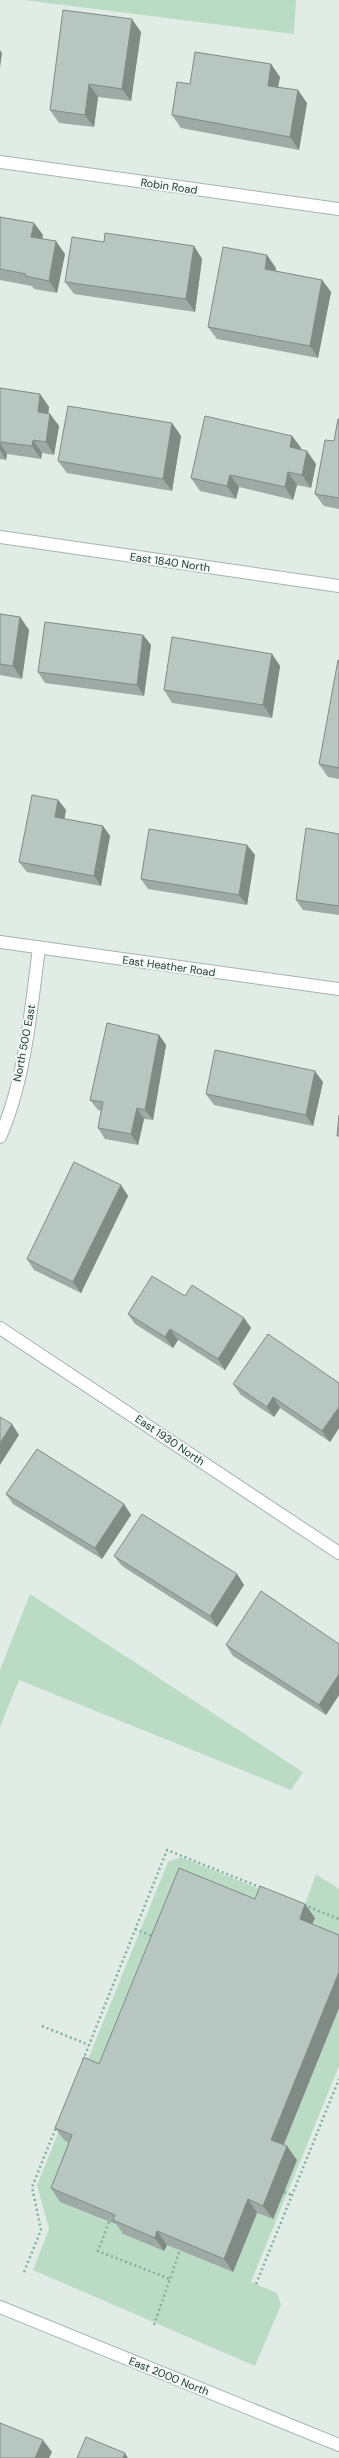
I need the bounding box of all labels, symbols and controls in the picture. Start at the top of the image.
street label: Robin Road [140,175,198,197]
street label: East 1840 North [129,549,211,575]
street label: East Heather Road [122,953,217,979]
street label: North 500 East [10,1003,38,1083]
street label: East 1930 North [133,1412,207,1468]
street label: East 2000 North [127,2354,211,2398]

